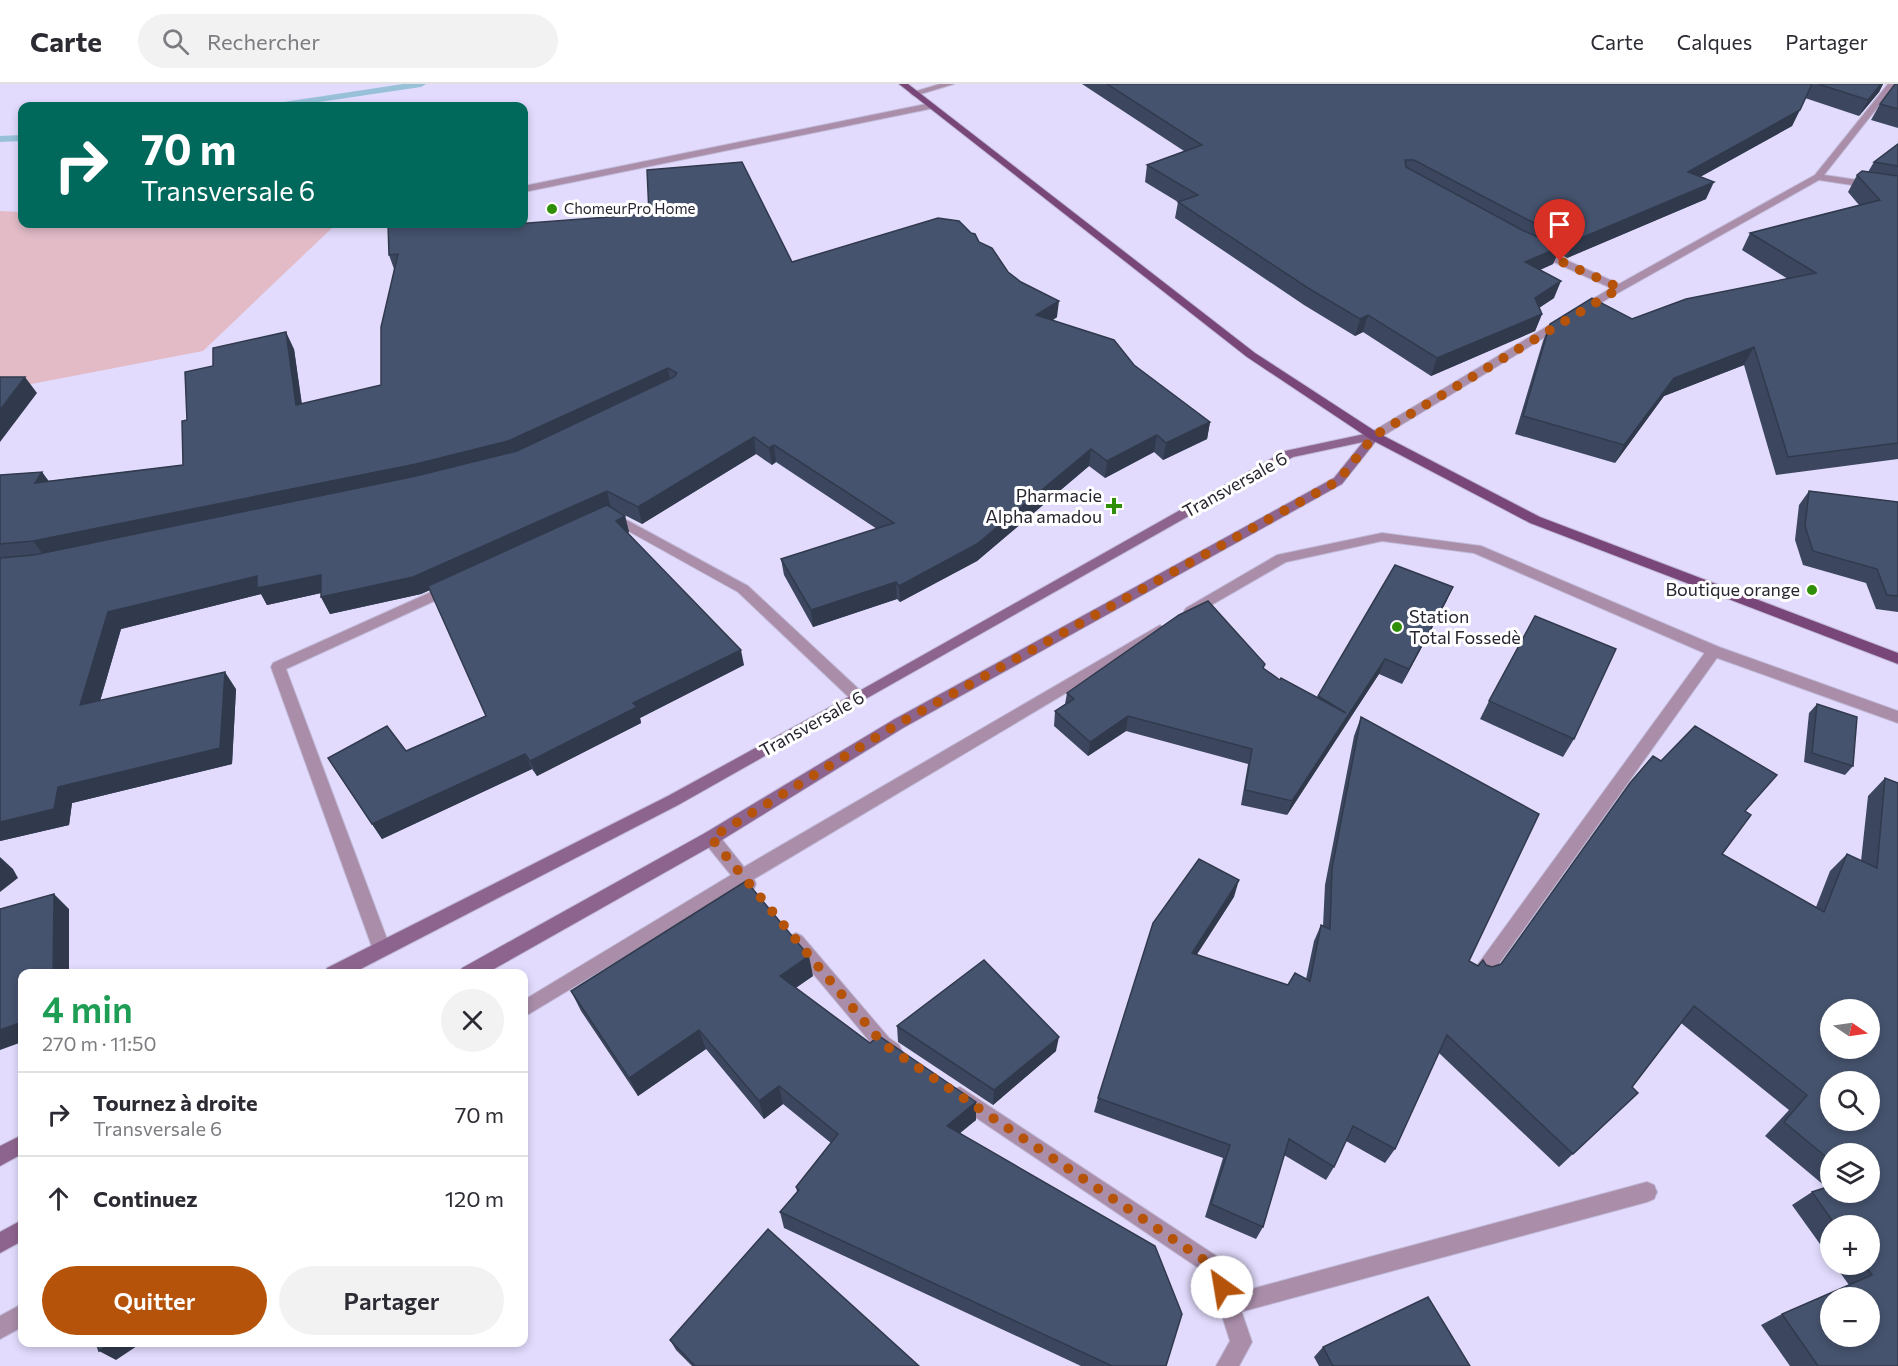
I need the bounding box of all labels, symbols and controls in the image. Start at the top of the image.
search box [138,14,558,68]
text: Carte [30,24,102,58]
icon: search [159,25,192,58]
text: Rechercher [207,28,320,55]
text: Carte [1591,29,1644,54]
text: Calques [1677,29,1752,54]
text: Partager [1785,29,1868,54]
text: 70 m [141,122,236,174]
icon: right [42,126,120,204]
text: Transversale 6 [141,174,315,207]
place label: ChomeurPro Home [564,199,695,217]
pin [1534,199,1585,261]
marker: ChomeurPro Home [545,202,559,216]
icon: arrive [1543,208,1576,241]
street label: Transversale 6 [1178,446,1291,522]
place label: Pharmacie Alpha amadou [985,484,1102,527]
marker: Pharmacie Alpha amadou [1107,499,1121,513]
place label: Boutique orange [1665,578,1800,600]
marker: Boutique orange [1805,583,1819,597]
place label: Station Total Fossedè [1409,605,1521,648]
marker: Station Total Fossedè [1390,620,1404,634]
street label: Transversale 6 [755,685,868,761]
text: 4 min [42,986,133,1030]
button: close [441,989,504,1052]
north arrow [1820,999,1880,1059]
map controls [1820,999,1880,1347]
text: 270 m · 11:50 [42,1031,157,1055]
button: search [1820,1071,1880,1131]
text: Tournez à droite [93,1089,258,1116]
icon: right [42,1098,75,1131]
text: 70 m [455,1101,504,1128]
text: Transversale 6 [93,1116,222,1140]
button: layers [1820,1143,1880,1203]
icon: ahead [42,1182,75,1215]
text: Continuez [93,1185,198,1212]
text: 120 m [445,1185,504,1212]
button: + [1820,1215,1880,1275]
position arrow [1190,1255,1254,1319]
button: Quitter [42,1266,267,1335]
button: Partager [279,1266,504,1335]
button: − [1820,1287,1880,1347]

